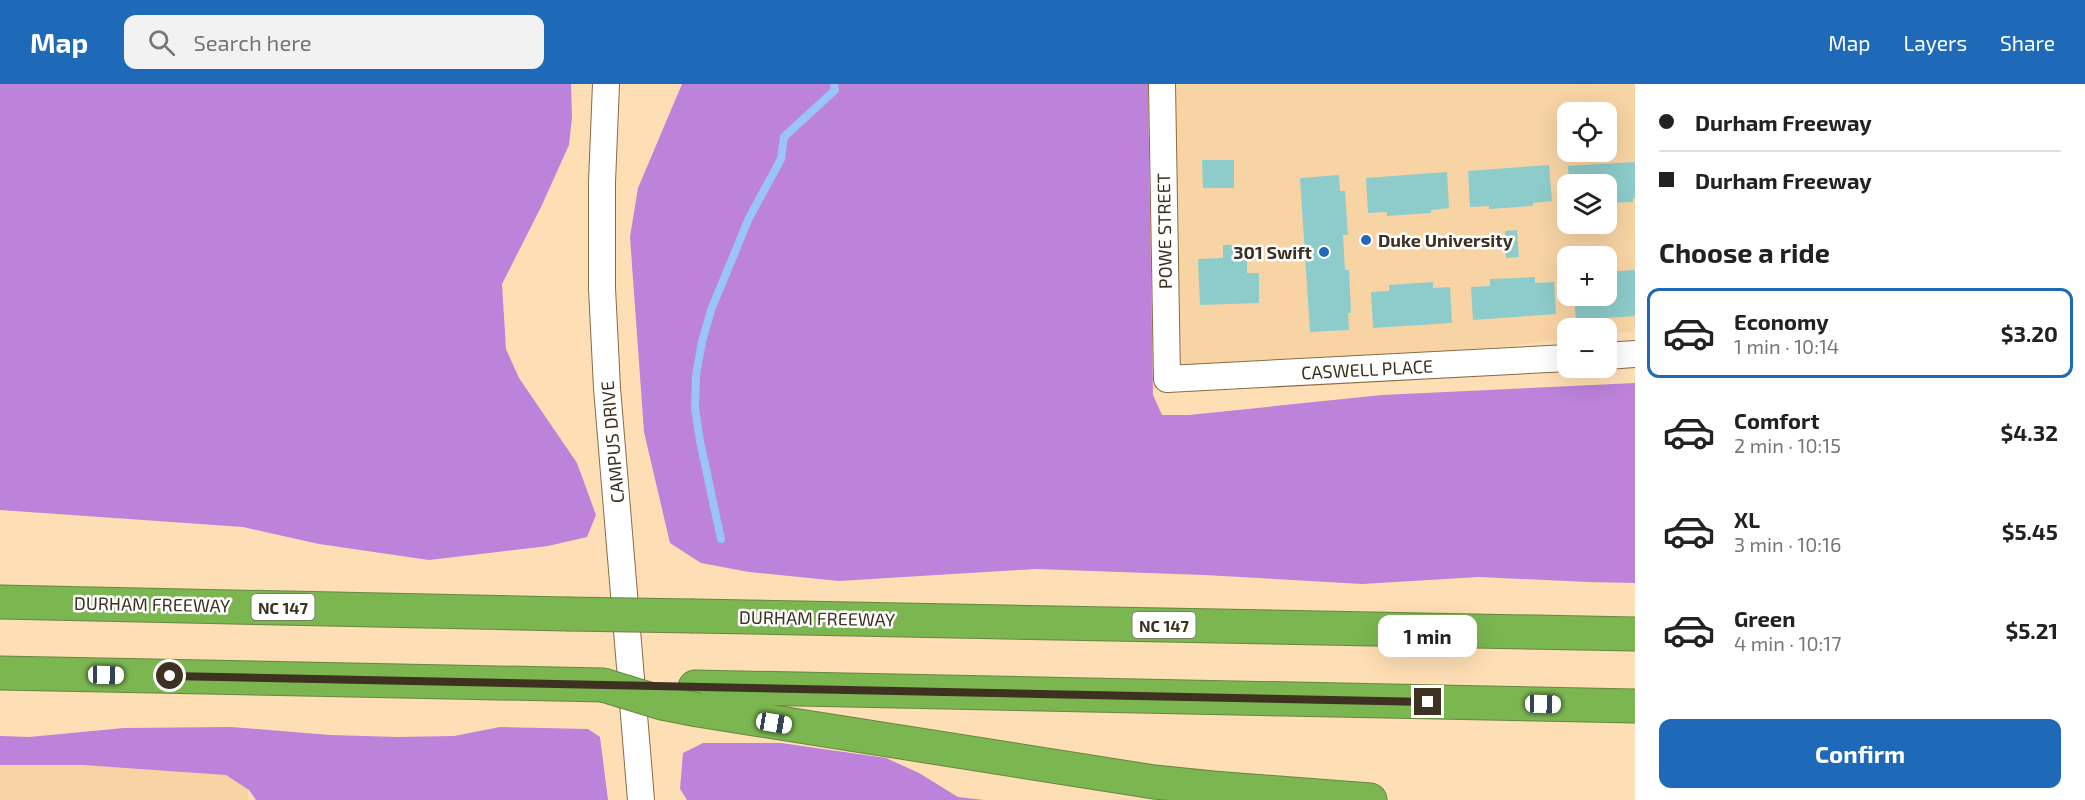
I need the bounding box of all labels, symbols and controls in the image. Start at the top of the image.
search box [124,15,544,69]
text: Map [30,25,88,59]
icon: search [145,26,178,59]
text: Search here [193,29,312,55]
text: Map [1828,30,1870,55]
text: Layers [1903,30,1967,55]
text: Share [2000,30,2055,55]
map controls [1557,102,1617,378]
button: locate [1557,102,1617,162]
text: Durham Freeway [1695,109,1872,135]
text: Durham Freeway [1695,167,1872,193]
street label: POWE STREET [1152,172,1176,289]
button: layers [1557,174,1617,234]
place label: Duke University [1378,229,1514,251]
marker: Duke University [1359,233,1373,247]
text: Choose a ride [1659,236,1830,268]
place label: 301 Swift [1233,241,1313,263]
marker: 301 Swift [1317,245,1331,259]
button: + [1557,246,1617,306]
icon: car [1662,306,1716,360]
text: Economy [1734,308,1829,334]
button: − [1557,318,1617,378]
text: $3.20 [2001,320,2058,346]
text: 1 min · 10:14 [1734,334,1839,358]
street label: CASWELL PLACE [1300,355,1434,383]
street label: CAMPUS DRIVE [596,380,628,504]
icon: car [1662,405,1716,459]
text: Comfort [1734,407,1819,433]
text: $4.32 [2001,419,2058,445]
text: 2 min · 10:15 [1734,433,1841,457]
icon: car [1662,504,1716,558]
text: XL [1734,506,1760,532]
text: $5.45 [2002,518,2058,544]
text: 3 min · 10:16 [1734,532,1841,556]
street label: DURHAM FREEWAY [74,592,231,616]
road number: NC 147 [252,594,314,620]
icon: car [1662,603,1716,657]
text: Green [1734,605,1796,631]
street label: DURHAM FREEWAY [739,606,896,630]
road number: NC 147 [1132,612,1196,638]
callout: 1 min [1378,615,1478,657]
text: $5.21 [2005,617,2058,643]
text: 1 min [1403,624,1452,648]
text: 4 min · 10:17 [1734,631,1841,655]
route start [156,662,183,689]
car [88,666,124,684]
route end [1414,688,1441,715]
car [1525,695,1561,713]
car [755,711,793,735]
button: Confirm [1659,719,2061,788]

